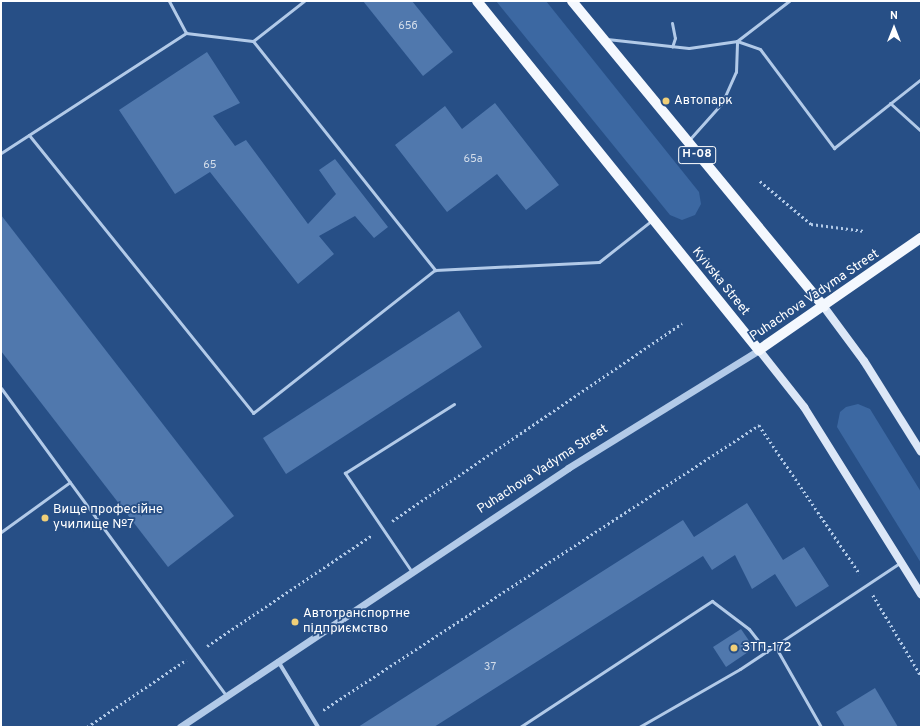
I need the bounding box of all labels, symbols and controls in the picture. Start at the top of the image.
north arrow [874,8,914,48]
text: N [890,9,898,23]
house number: 65б [398,19,418,33]
place label: Автопарк [674,93,733,109]
marker: Автопарк [661,96,671,106]
road number: Н-08 [678,145,716,165]
house number: 65а [463,152,483,166]
house number: 65 [203,158,217,172]
street label: Kyivska Street [688,245,752,319]
street label: Puhachova Vadyma Street [747,247,883,345]
street label: Puhachova Vadyma Street [475,422,611,518]
place label: Вище професійне училище №7 [53,503,163,534]
marker: Вище професійне училище №7 [40,513,50,523]
place label: Автотранспортне підприємство [303,607,410,638]
marker: Автотранспортне підприємство [290,617,300,627]
place label: ЗТП-172 [742,640,791,656]
marker: ЗТП-172 [729,643,739,653]
house number: 37 [484,660,496,674]

